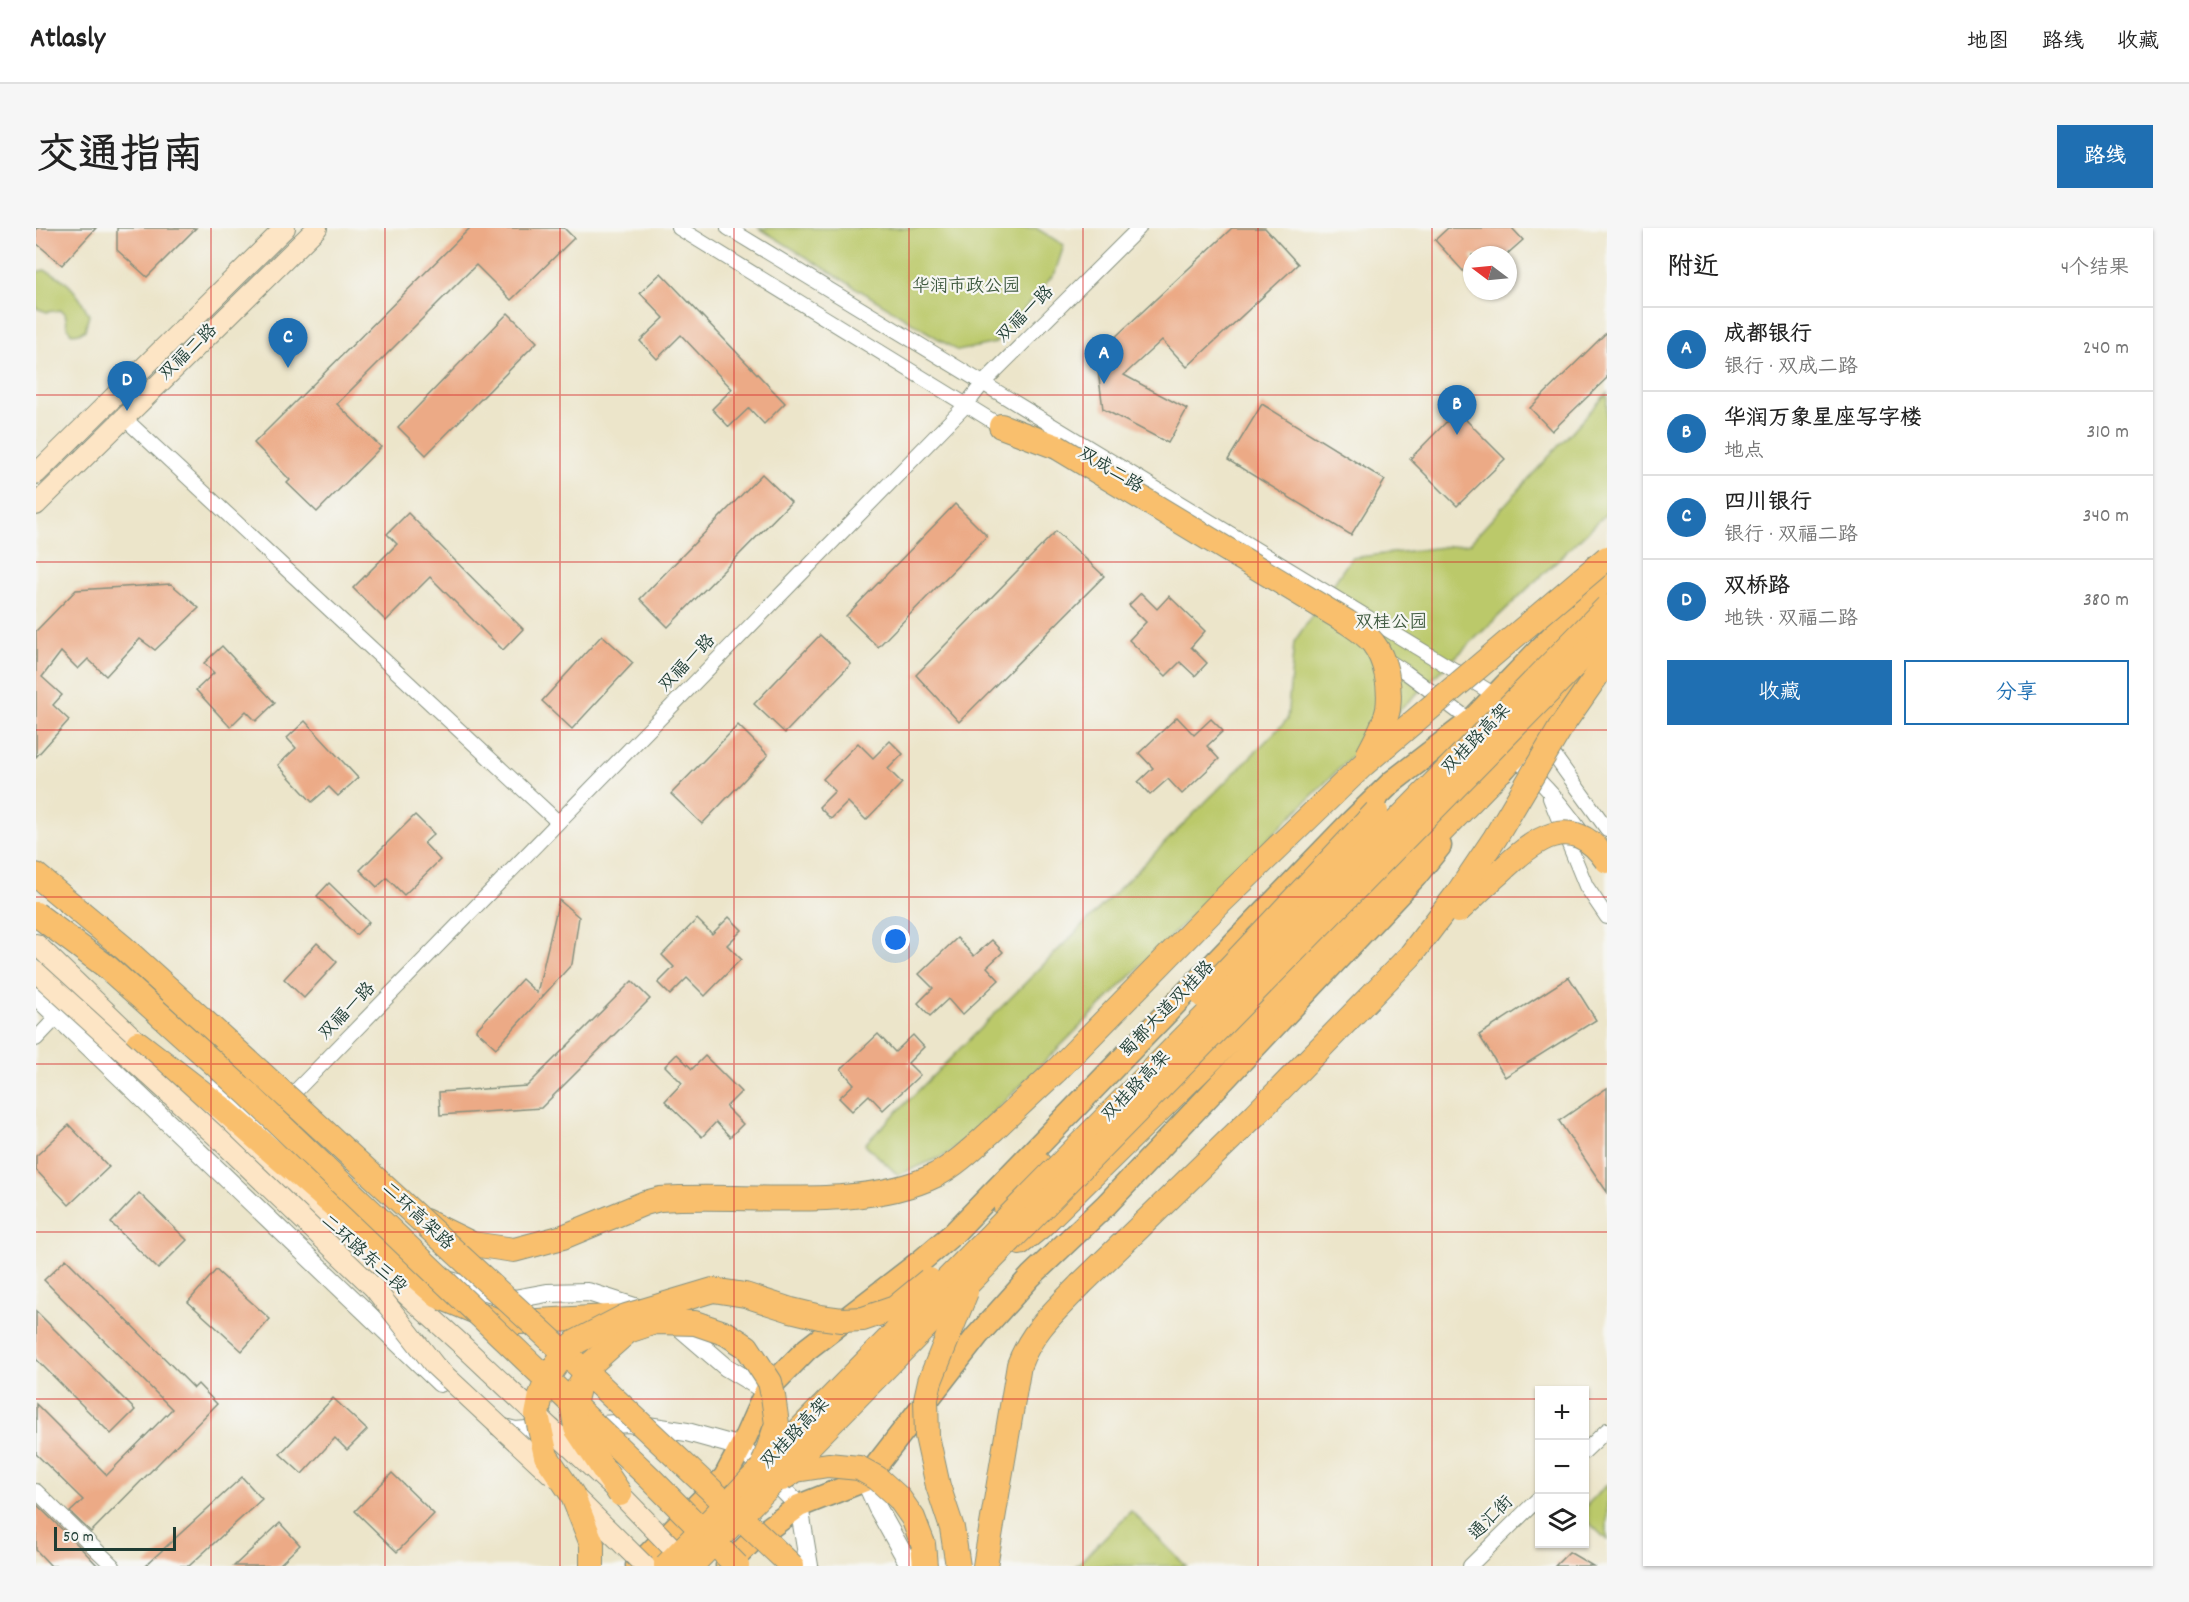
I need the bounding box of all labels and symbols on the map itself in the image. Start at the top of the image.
north arrow [1463,246,1517,300]
park label: 华润市政公园 [912,275,1020,300]
street label: 双福一路 [992,281,1060,349]
pin: C [268,318,308,368]
street label: 双福二路 [154,319,224,387]
pin: A [1084,334,1124,384]
pin: D [108,362,146,411]
pin: B [1438,386,1476,435]
street label: 双成二路 [1073,442,1147,500]
park label: 双桂公园 [1355,611,1427,636]
street label: 双福一路 [654,629,722,699]
street label: 双桂路高架 [1437,699,1517,781]
your location [881,925,910,954]
street label: 蜀都大道双桂路 [1115,956,1221,1064]
street label: 双福一路 [314,977,382,1047]
street label: 双桂路高架 [1097,1046,1177,1128]
street label: 二环高架路 [376,1177,458,1257]
street label: 二环路东三段 [315,1210,411,1300]
street label: 双桂路高架 [756,1393,836,1475]
street label: 通汇街 [1464,1491,1520,1547]
scale bar [54,1524,176,1552]

